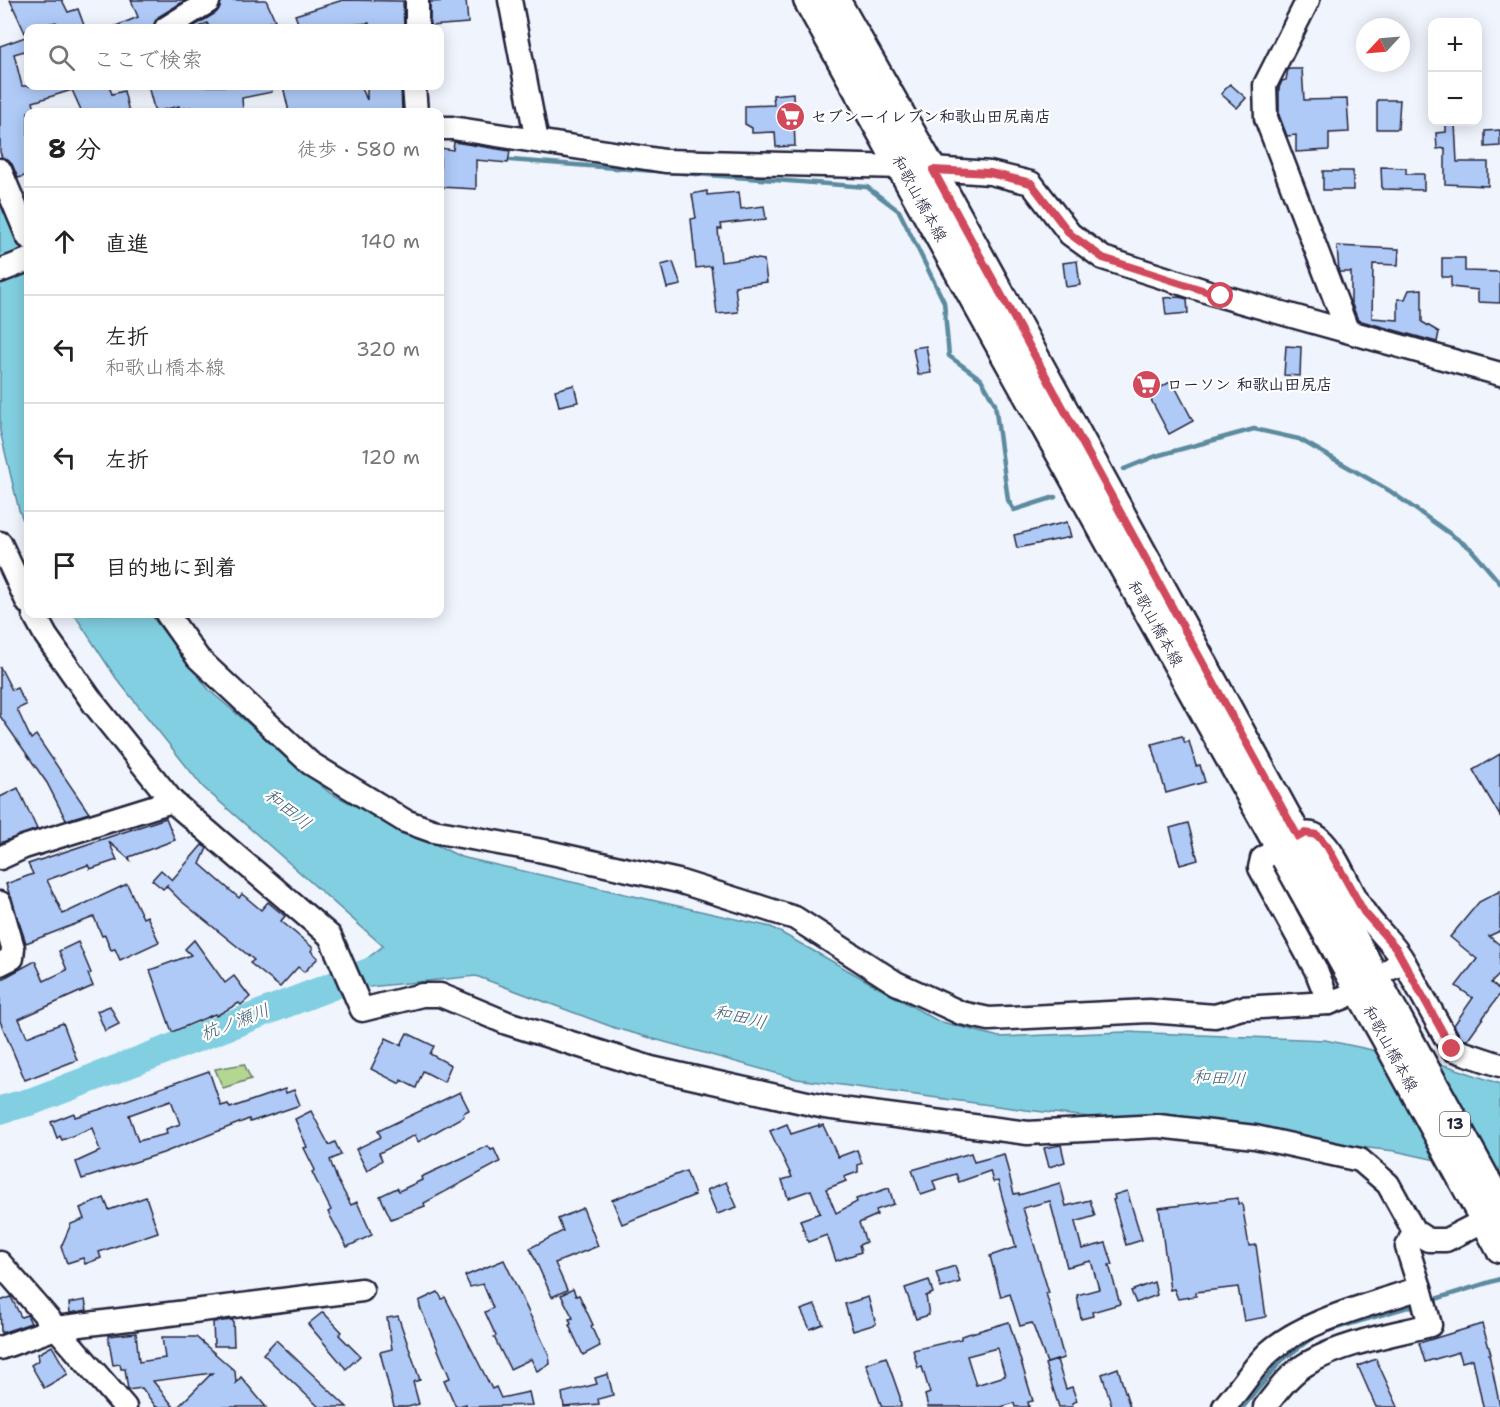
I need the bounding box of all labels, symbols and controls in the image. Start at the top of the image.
north arrow [1356,18,1410,72]
map controls [1428,18,1482,126]
button: + [1428,18,1482,72]
search box [24,24,444,90]
icon: search [45,41,78,74]
text: ここで検索 [93,45,203,74]
button: − [1428,72,1482,126]
supermarket icon: セブンーイレブン和歌山田尻南店 [774,100,806,132]
place label: セブンーイレブン和歌山田尻南店 [811,106,1051,127]
text: 8 分 [48,131,101,166]
text: 徒歩 · 580 m [297,136,420,162]
street label: 和歌山橋本線 [887,151,952,245]
icon: ahead [48,225,81,258]
text: 140 m [361,228,420,254]
text: 直進 [105,229,149,258]
route start [1207,282,1233,308]
text: 左折 [105,322,149,351]
icon: left [48,333,81,366]
text: 320 m [356,336,420,362]
text: 和歌山橋本線 [105,354,225,380]
supermarket icon: ローソン 和歌山田尻店 [1130,368,1162,400]
place label: ローソン 和歌山田尻店 [1167,374,1333,395]
icon: left [48,441,81,474]
text: 120 m [361,444,420,470]
text: 左折 [105,445,149,474]
icon: arrive [48,549,81,582]
text: 目的地に到着 [105,553,237,582]
street label: 和歌山橋本線 [1123,576,1188,670]
water label: 和田川 [259,783,317,835]
water label: 杭ノ瀬川 [197,998,273,1046]
water label: 和田川 [711,999,769,1035]
street label: 和歌山橋本線 [1358,1001,1423,1095]
route end [1438,1035,1464,1061]
water label: 和田川 [1191,1064,1247,1092]
road number: 13 [1440,1112,1470,1136]

